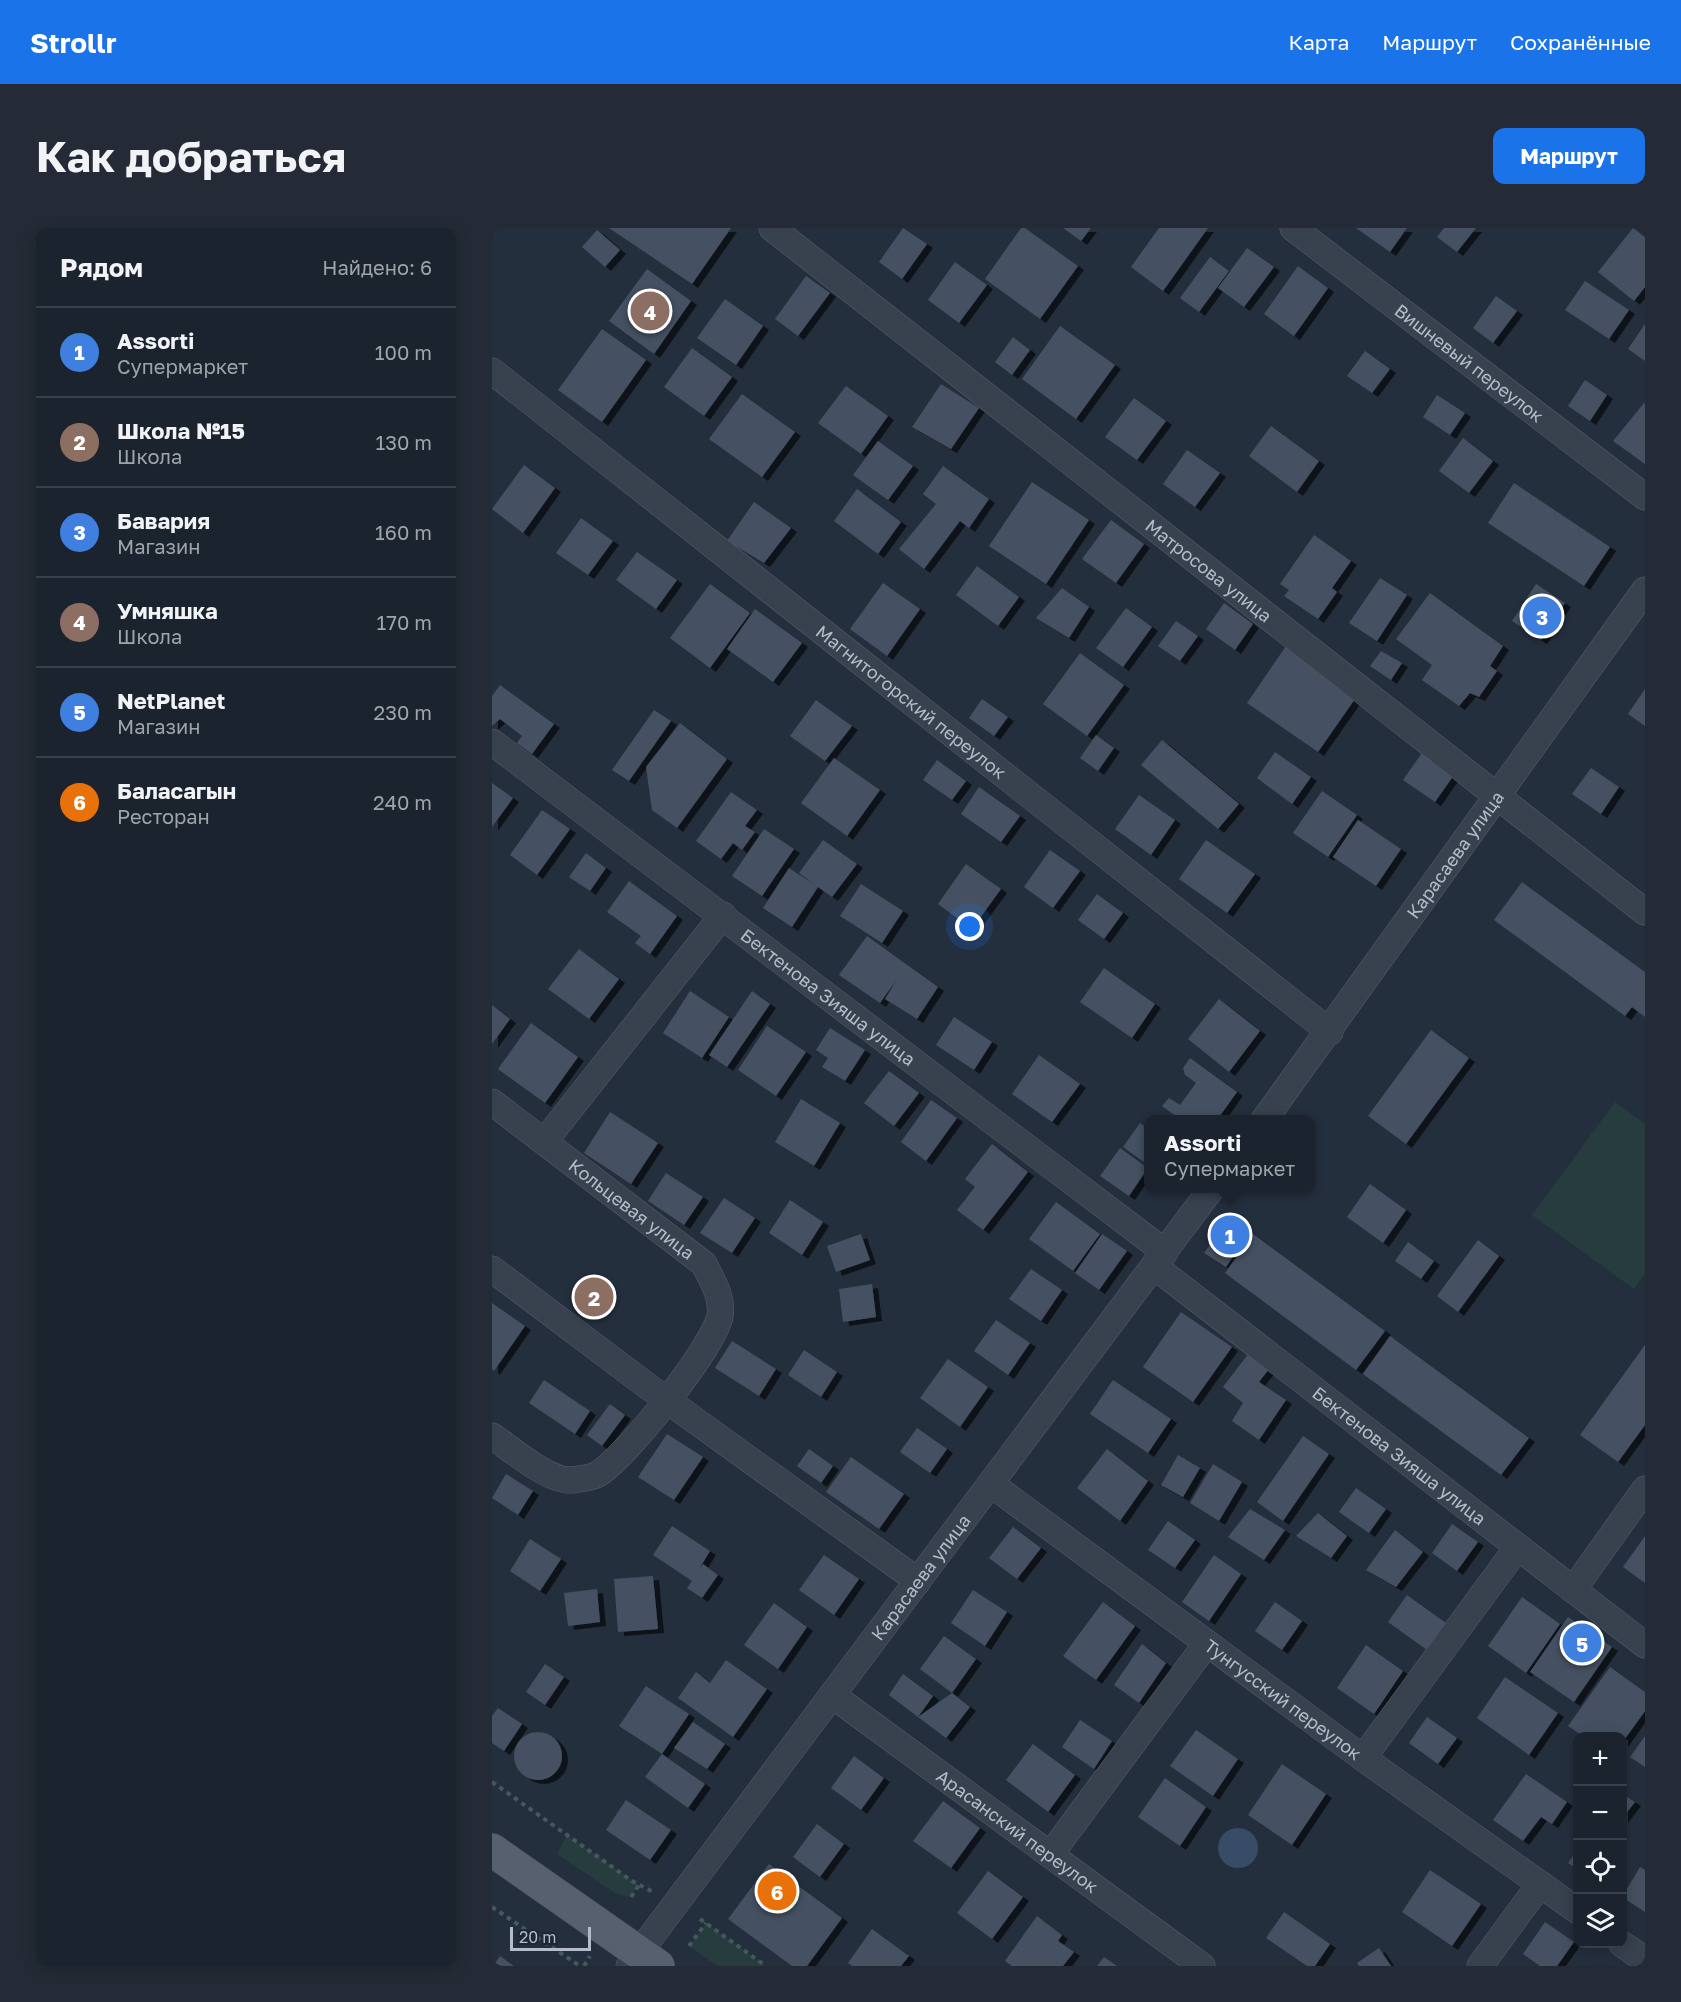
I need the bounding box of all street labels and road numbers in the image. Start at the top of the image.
street label: Вишневый переулок [1391,299,1548,427]
street label: Матросова улица [1141,514,1276,627]
street label: Магнитогорский переулок [812,620,1011,783]
street label: Карасаева улица [1402,786,1508,923]
street label: Бектенова Зияша улица [737,924,920,1070]
street label: Кольцевая улица [565,1154,699,1264]
street label: Бектенова Зияша улица [1308,1382,1491,1529]
street label: Карасаева улица [866,1510,975,1644]
street label: Тунгусский переулок [1200,1634,1366,1764]
street label: Арасанский переулок [932,1764,1103,1897]

